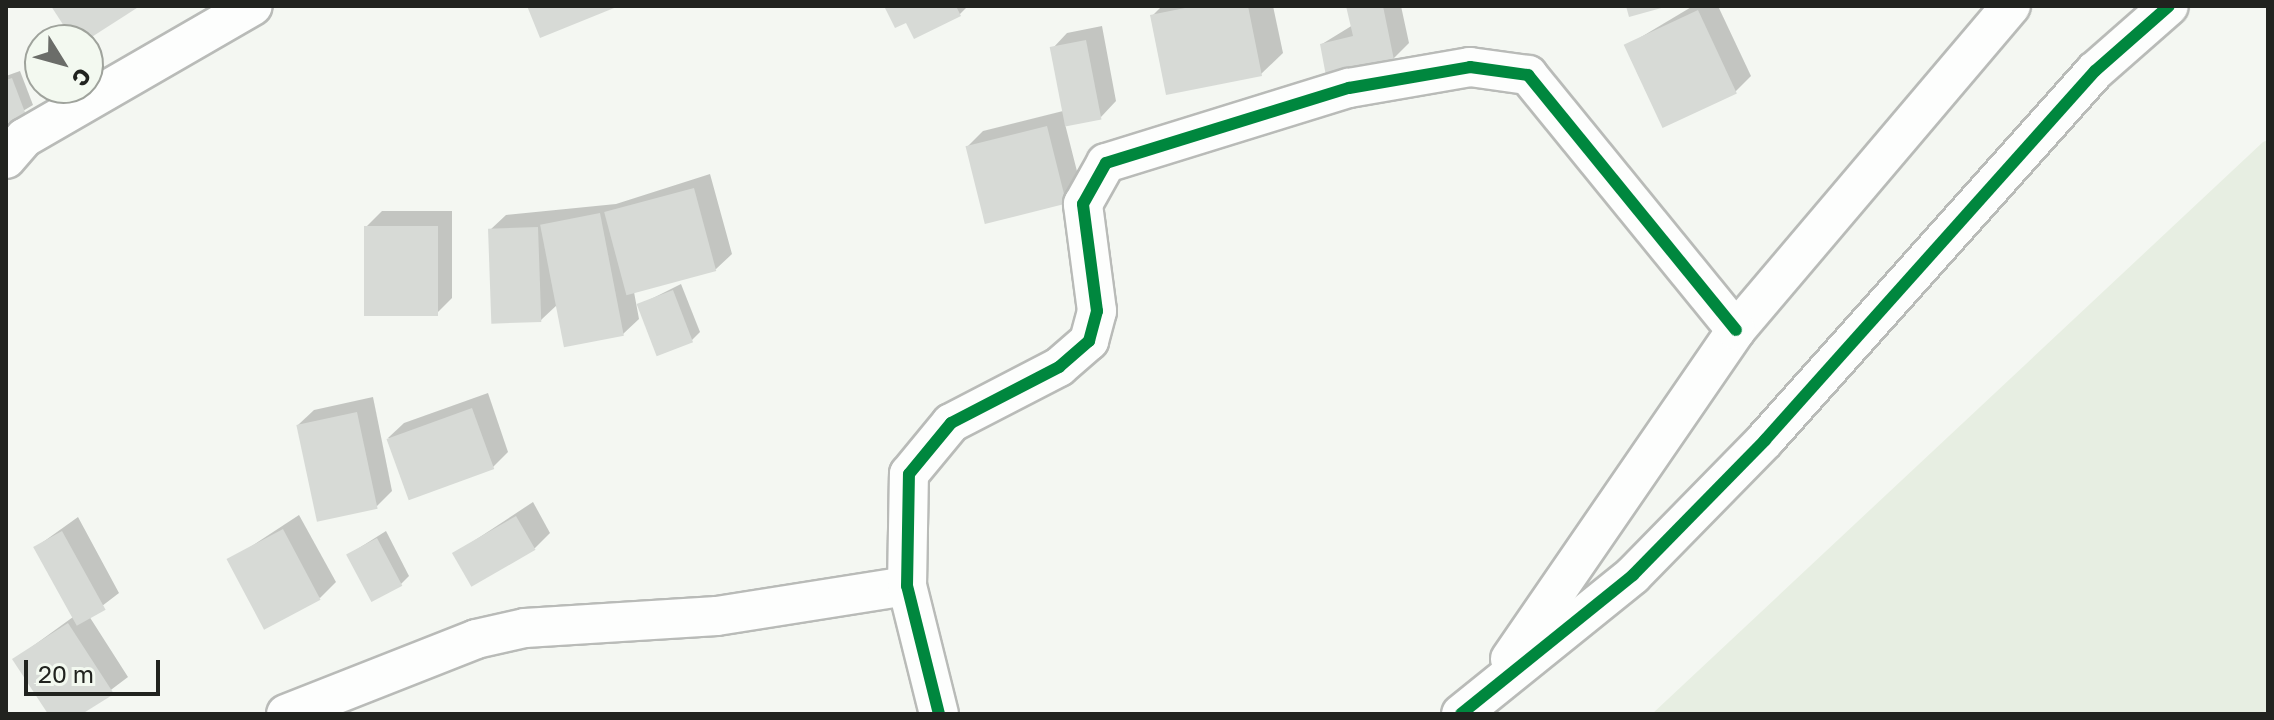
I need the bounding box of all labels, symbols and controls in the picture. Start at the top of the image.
north arrow [24,24,104,104]
text: С [66,63,97,92]
scale bar [28,644,164,694]
text: 20 m [38,659,94,688]

